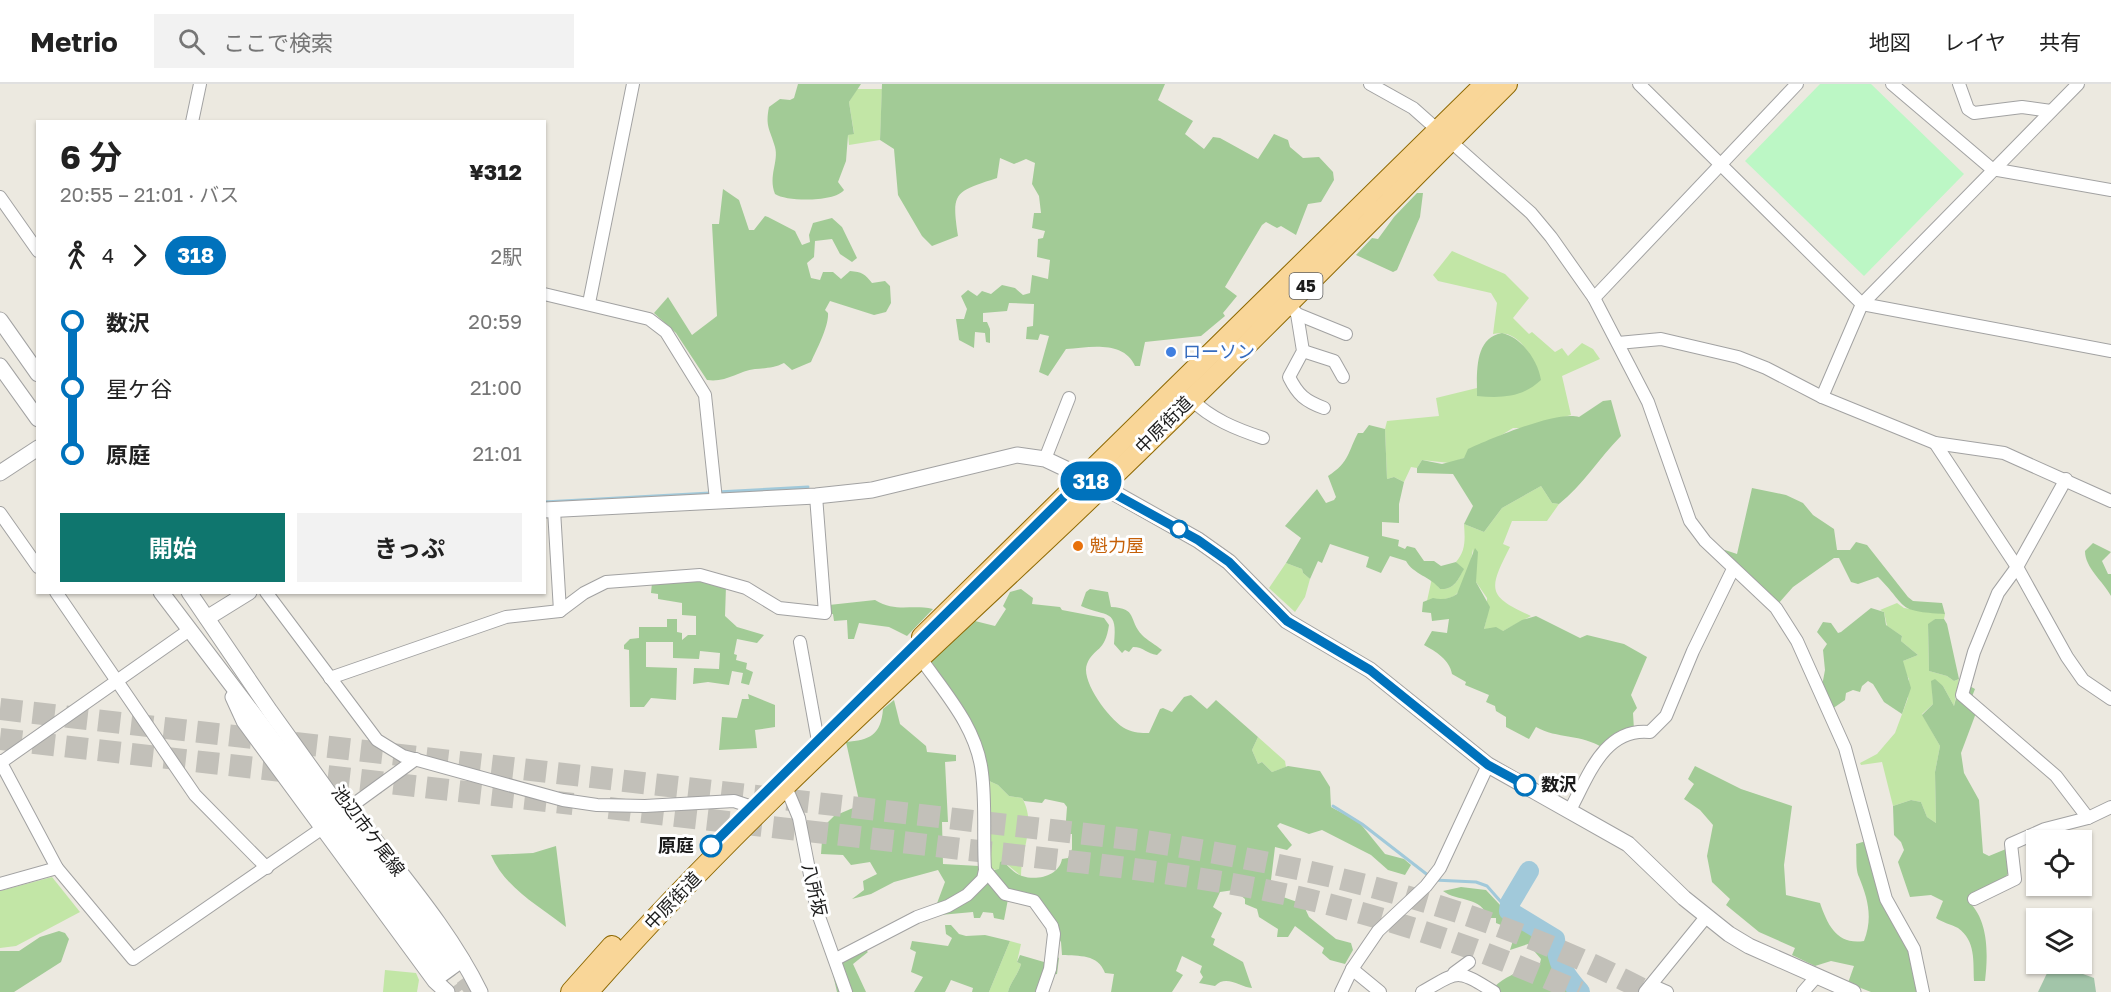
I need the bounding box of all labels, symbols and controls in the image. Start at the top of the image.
search box [154,14,574,68]
text: Metrio [30,25,118,58]
icon: search [175,25,208,58]
text: ここで検索 [223,29,333,56]
text: 地図 [1869,29,1911,55]
text: レイヤ [1944,29,2006,55]
text: 共有 [2039,29,2081,55]
text: 6 分 [60,137,122,176]
text: ¥312 [469,158,522,185]
text: 20:55 – 21:01 · バス [60,182,239,206]
icon: walk [60,239,93,272]
icon: forward [123,239,156,272]
text: 318 [177,242,214,268]
text: 4 [102,243,114,267]
text: 2駅 [490,244,522,268]
road number: 45 [1290,273,1322,299]
text: 数沢 [106,309,150,336]
text: 20:59 [468,309,522,333]
place label: ローソン [1183,340,1255,362]
marker: ローソン [1164,345,1178,359]
text: 星ケ谷 [106,375,172,402]
text: 21:00 [470,375,522,399]
street label: 中原街道 [1130,391,1197,458]
text: 原庭 [106,441,150,468]
text: 21:01 [473,441,522,465]
line badge: 318 [1056,462,1126,500]
text: 318 [1072,468,1110,494]
button: 開始 [60,513,285,582]
button: きっぷ [297,513,522,582]
unlabelled marker [1170,520,1188,538]
place label: 魁力屋 [1090,534,1144,556]
marker: 魁力屋 [1071,539,1085,553]
place label: 数沢 [1541,773,1577,795]
marker: 数沢 [1514,774,1536,796]
street label: 池辺市ケ尾線 [328,781,410,880]
map controls [2026,830,2092,974]
button: locate [2026,830,2092,896]
place label: 原庭 [658,834,694,856]
marker: 原庭 [700,835,722,857]
street label: 八所坂 [798,861,832,919]
street label: 中原街道 [639,867,705,934]
button: layers [2026,908,2092,974]

